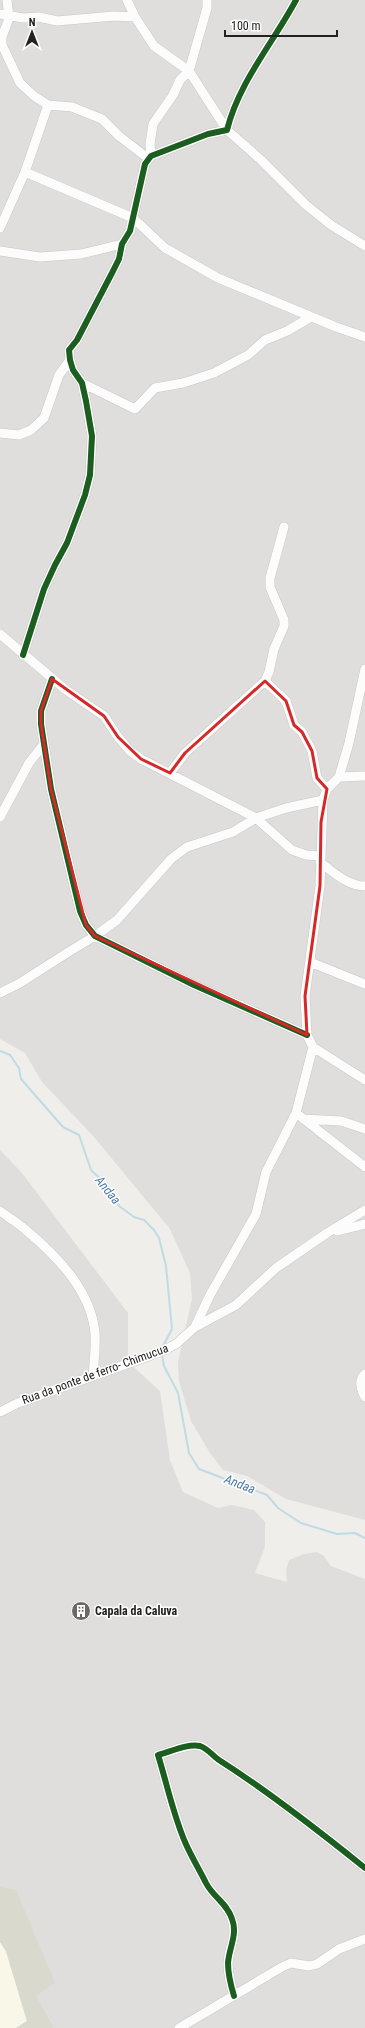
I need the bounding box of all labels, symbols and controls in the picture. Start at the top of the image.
north arrow [12,12,52,52]
scale bar [225,12,337,38]
text: N [29,16,36,29]
text: 100 m [231,19,261,33]
water label: Andaa [92,1172,124,1207]
street label: Rua da ponte de ferro- Chimucua [20,1341,170,1407]
water label: Andaa [222,1471,258,1497]
building icon: Capala da Caluva [70,1600,92,1622]
place label: Capala da Caluva [95,1604,178,1618]

